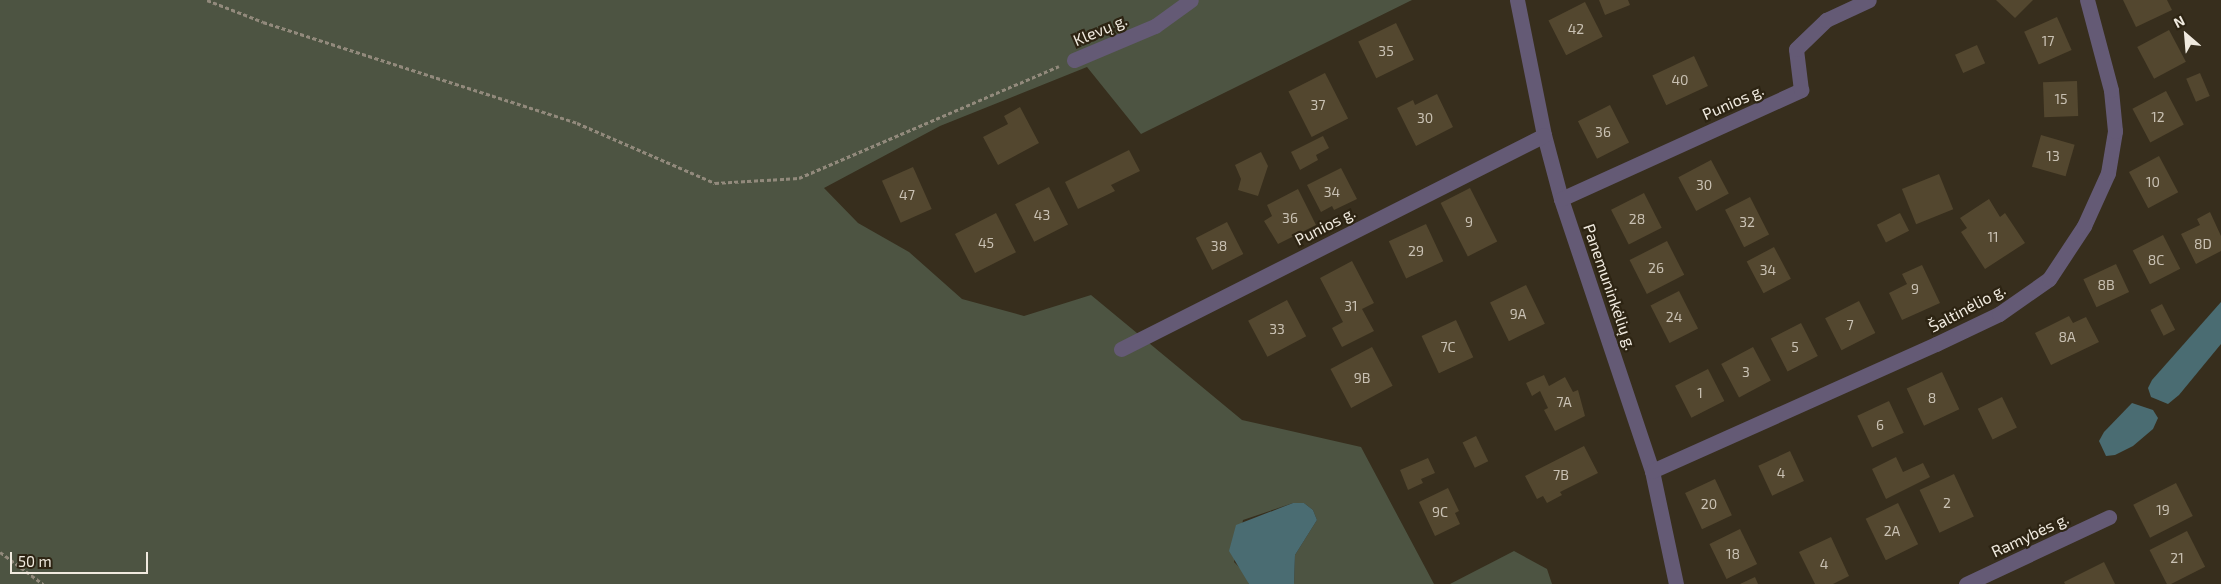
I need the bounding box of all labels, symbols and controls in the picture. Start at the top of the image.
street label: Klevų g. [1070,10,1130,50]
north arrow [2161,10,2211,60]
text: N [2171,11,2187,31]
house number: 42 [1568,21,1584,37]
house number: 17 [2042,33,2054,49]
house number: 35 [1378,43,1394,59]
house number: 40 [1671,72,1689,88]
street label: Punios g. [1699,80,1767,124]
house number: 15 [2054,91,2068,107]
house number: 37 [1311,97,1325,113]
house number: 12 [2151,109,2165,125]
house number: 30 [1417,110,1433,126]
house number: 36 [1595,124,1611,140]
house number: 13 [2046,148,2060,164]
house number: 10 [2146,174,2160,190]
house number: 30 [1696,177,1712,193]
house number: 34 [1324,184,1340,200]
house number: 47 [899,187,915,203]
street label: Punios g. [1292,203,1358,249]
house number: 43 [1034,207,1050,223]
house number: 36 [1282,210,1298,226]
house number: 28 [1629,211,1645,227]
house number: 9 [1465,214,1473,230]
house number: 32 [1739,214,1755,230]
street label: Panemuninkėlių g. [1579,221,1641,353]
house number: 11 [1987,229,1999,245]
house number: 45 [978,235,994,251]
house number: 8D [2194,236,2212,252]
house number: 38 [1211,238,1227,254]
house number: 29 [1408,243,1424,259]
house number: 8C [2148,252,2164,268]
house number: 26 [1648,260,1664,276]
house number: 34 [1760,262,1776,278]
house number: 8B [2097,277,2115,293]
street label: Šaltinėlio g. [1925,280,2009,336]
house number: 9 [1911,281,1919,297]
house number: 31 [1344,298,1358,314]
house number: 9A [1510,306,1526,322]
house number: 24 [1666,309,1682,325]
house number: 7 [1846,317,1854,333]
house number: 33 [1269,321,1285,337]
house number: 8A [2058,329,2076,345]
house number: 7C [1440,339,1456,355]
house number: 5 [1791,339,1799,355]
house number: 3 [1742,364,1750,380]
house number: 9B [1354,370,1370,386]
house number: 1 [1697,385,1703,401]
house number: 8 [1928,390,1936,406]
house number: 7A [1556,394,1572,410]
house number: 6 [1876,417,1884,433]
house number: 4 [1777,465,1785,481]
house number: 7B [1553,467,1569,483]
house number: 2 [1943,495,1951,511]
house number: 20 [1701,496,1717,512]
house number: 19 [2156,502,2170,518]
house number: 9C [1432,504,1448,520]
street label: Ramybės g. [1988,509,2072,561]
house number: 2A [1884,523,1900,539]
scale bar [12,542,150,574]
house number: 18 [1726,546,1740,562]
house number: 21 [2170,550,2184,566]
text: 50 m [18,552,52,570]
house number: 4 [1820,556,1828,572]

